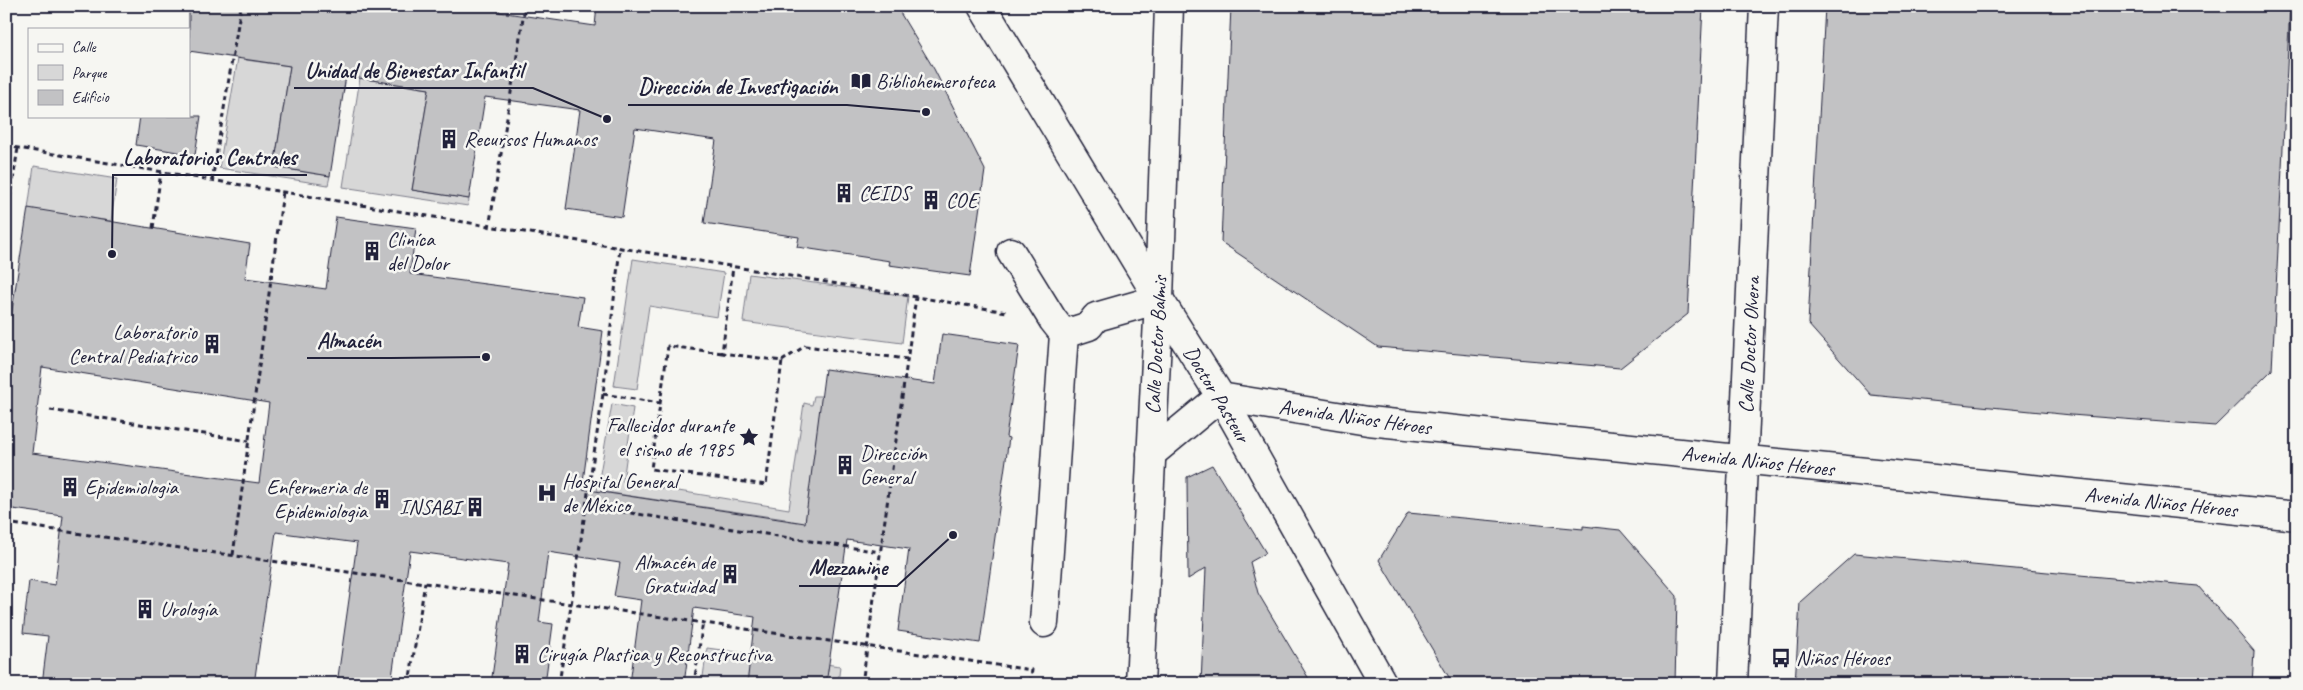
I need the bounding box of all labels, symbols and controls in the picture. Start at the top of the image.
legend [28,28,190,118]
text: Calle [72,38,97,57]
callout: Unidad de Bienestar Infantil [294,51,533,88]
text: Unidad de Bienestar Infantil [305,57,527,85]
text: Parque [72,64,108,83]
callout: Dirección de Investigación [628,68,847,105]
place label: Bibliohemeroteca [876,68,996,94]
library icon: Bibliohemeroteca [850,70,872,92]
text: Dirección de Investigación [638,73,838,101]
text: Edificio [72,88,110,107]
place label: Recursos Humanos [464,126,598,152]
building icon: Recursos Humanos [438,128,460,150]
callout: Laboratorios Centrales [113,138,307,175]
text: Laboratorios Centrales [123,144,299,172]
place label: CEIDS [859,180,913,206]
building icon: CEIDS [833,182,855,204]
place label: COE [946,187,980,213]
building icon: COE [920,189,942,211]
place label: Cliníca del Dolor [387,226,451,276]
building icon: Cliníca del Dolor [361,240,383,262]
street label: Calle Doctor Balmis [1139,273,1173,415]
street label: Calle Doctor Olvera [1732,274,1766,414]
place label: Laboratorio Central Pediatrico [69,319,199,369]
callout: Almacén [307,321,391,358]
text: Almacén [317,327,382,355]
building icon: Laboratorio Central Pediatrico [201,333,223,355]
street label: Doctor Pasteur [1178,341,1257,448]
street label: Avenida Niños Héroes [1277,393,1434,441]
place label: Fallecidos durante el sismo de 1985 [607,412,736,462]
place icon: Fallecidos durante el sismo de 1985 [738,426,760,448]
place label: Dirección General [860,440,927,490]
street label: Avenida Niños Héroes [1680,440,1837,482]
building icon: Dirección General [834,454,856,476]
place label: Hospital General de México [562,468,681,518]
place label: Epidemiologia [85,474,179,500]
place label: Enfermeria de Epidemiologia [267,474,369,524]
building icon: Epidemiologia [59,476,81,498]
street label: Avenida Niños Héroes [2083,481,2240,523]
hospital icon: Hospital General de México [536,482,558,504]
building icon: Enfermeria de Epidemiologia [371,488,393,510]
place label: INSABI [399,494,465,520]
building icon: INSABI [464,496,486,518]
place label: Almacén de Gratuidad [635,549,719,599]
callout: Mezzanine [799,549,897,586]
text: Mezzanine [809,554,890,582]
building icon: Almacén de Gratuidad [719,563,741,585]
place label: Urología [160,596,219,622]
building icon: Urología [134,598,156,620]
place label: Cirugía Plastica y Reconstructiva [537,641,774,667]
building icon: Cirugía Plastica y Reconstructiva [511,643,533,665]
place label: Niños Héroes [1796,645,1891,671]
bus stop icon: Niños Héroes [1770,647,1792,669]

